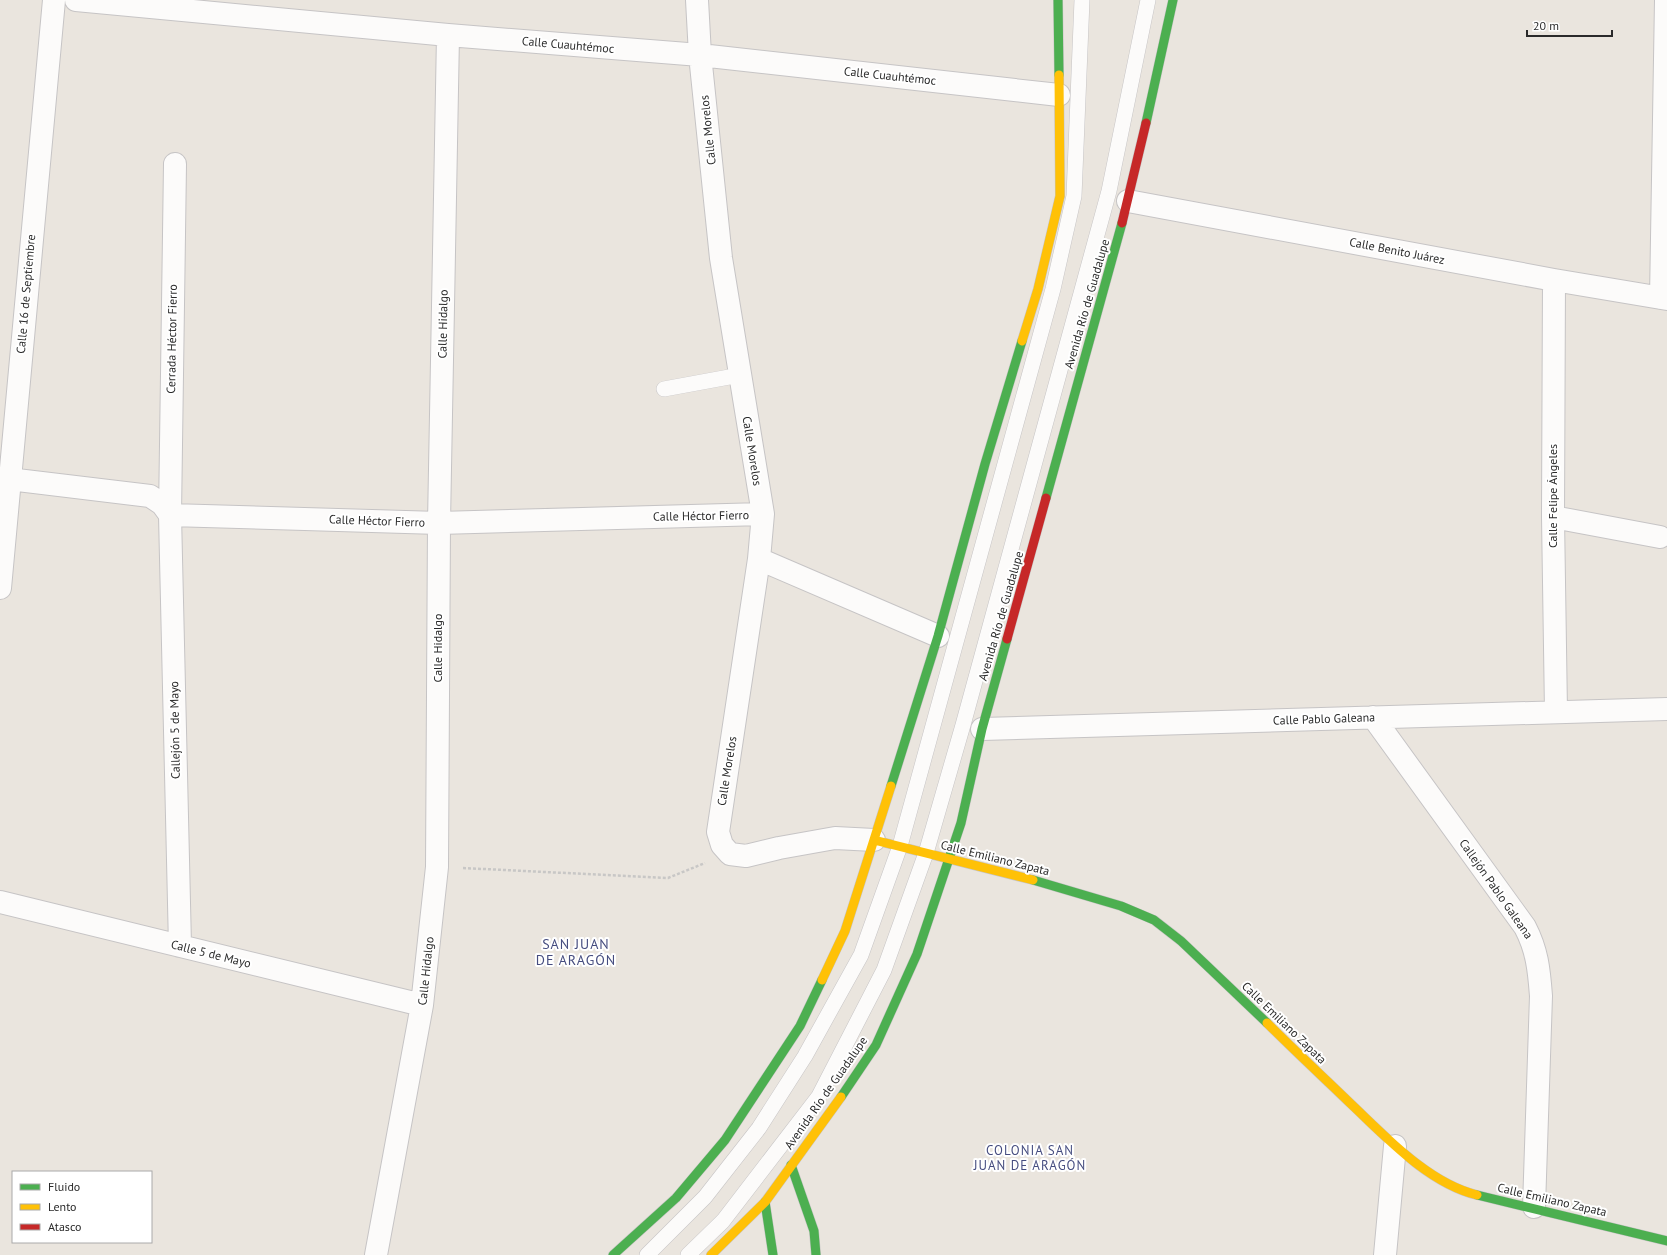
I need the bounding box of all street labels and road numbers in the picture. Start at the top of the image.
street label: Calle Cuauhtémoc [521,33,615,56]
street label: Calle Cuauhtémoc [843,63,937,88]
street label: Calle Morelos [696,94,719,166]
street label: Calle 16 de Septiembre [13,234,38,354]
street label: Calle Benito Juárez [1348,234,1446,267]
street label: Avenida Río de Guadalupe [1061,237,1112,370]
street label: Cerrada Héctor Fierro [163,284,180,394]
street label: Calle Hidalgo [434,289,451,359]
street label: Calle Morelos [740,415,765,487]
street label: Calle Felipe Ángeles [1545,444,1560,548]
street label: Calle Héctor Fierro [653,507,749,524]
street label: Calle Héctor Fierro [329,511,425,530]
street label: Avenida Río de Guadalupe [975,549,1026,682]
street label: Calle Hidalgo [430,614,445,682]
street label: Callejón 5 de Mayo [166,681,183,779]
street label: Calle Pablo Galeana [1273,709,1375,728]
street label: Calle Morelos [714,735,739,807]
street label: Callejón Pablo Galeana [1456,836,1537,942]
street label: Calle Emiliano Zapata [939,837,1051,878]
street label: Calle 5 de Mayo [170,936,253,971]
street label: Calle Hidalgo [414,936,437,1006]
street label: Calle Emiliano Zapata [1239,978,1330,1067]
street label: Avenida Río de Guadalupe [781,1033,870,1152]
street label: Calle Emiliano Zapata [1496,1180,1608,1219]

